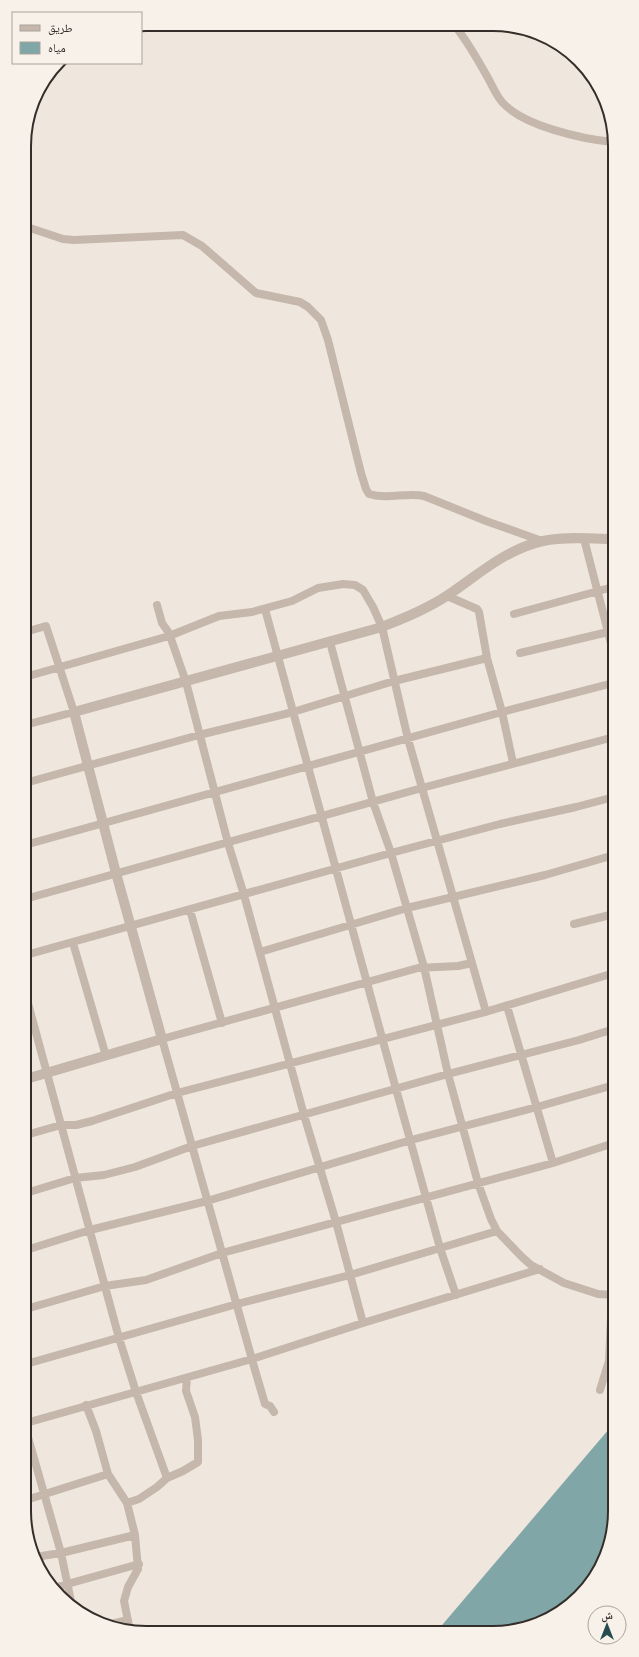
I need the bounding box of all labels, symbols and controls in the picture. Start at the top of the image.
legend [12,12,142,64]
text: طريق [48,19,73,36]
text: مياه [48,39,66,56]
north arrow [587,1605,627,1645]
text: ش [601,1607,613,1623]

